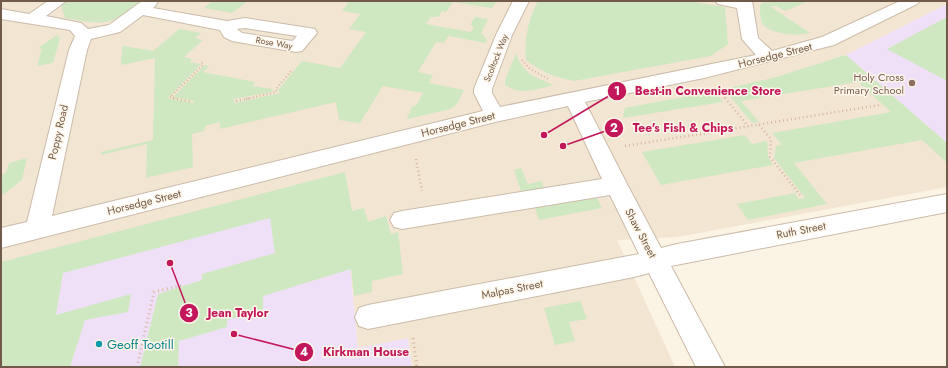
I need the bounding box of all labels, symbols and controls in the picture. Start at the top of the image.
street label: Scoltock Way [480,32,511,84]
street label: Rose Way [255,33,294,52]
street label: Horsedge Street [736,38,814,72]
place label: Holy Cross Primary School [834,69,905,98]
marker: Holy Cross Primary School [907,78,917,88]
callout: Best-in Convenience Store [607,79,790,103]
text: 1 [614,82,620,100]
text: Best-in Convenience Store [635,82,781,100]
street label: Poppy Road [44,103,72,161]
street label: Horsedge Street [419,107,497,141]
callout: Tee's Fish & Chips [604,116,741,140]
text: 2 [610,119,618,137]
text: Tee's Fish & Chips [633,119,734,137]
street label: Horsedge Street [105,185,183,219]
street label: Shaw Street [621,205,661,261]
street label: Ruth Street [775,217,827,243]
street label: Malpas Street [480,275,544,303]
callout: Jean Taylor [179,301,276,325]
text: 3 [185,304,193,322]
text: Jean Taylor [205,304,269,322]
place label: Geoff Tootill [107,335,174,354]
marker: Geoff Tootill [94,339,104,349]
callout: Kirkman House [294,340,417,364]
text: 4 [300,343,308,361]
text: Kirkman House [323,343,409,361]

